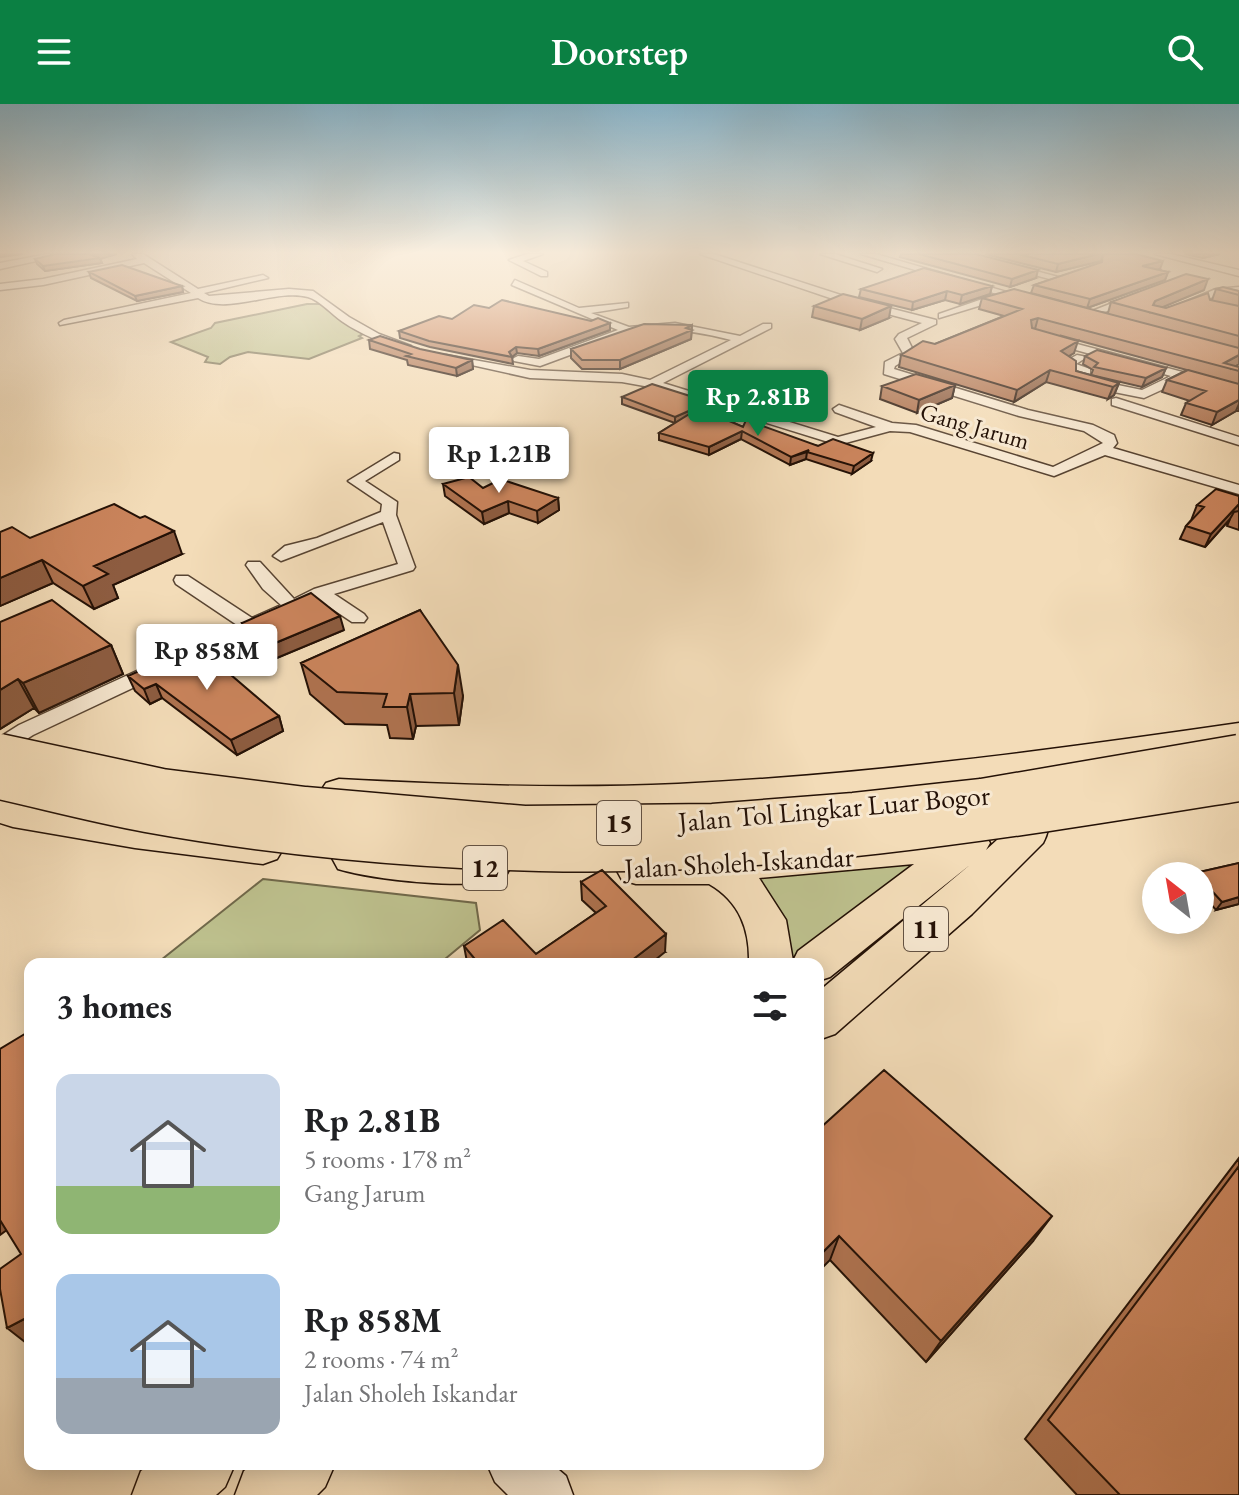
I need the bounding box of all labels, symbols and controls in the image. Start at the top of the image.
text: Doorstep [551,29,688,76]
icon: menu [32,30,76,74]
icon: search [1163,30,1207,74]
pin: Rp 2.81B [675,370,841,438]
text: Rp 2.81B [706,379,810,413]
street label: Gang Jarum [917,396,1033,456]
pin: Rp 1.21B [416,427,582,495]
text: Rp 1.21B [447,436,551,470]
pin: Rp 858M [133,624,281,692]
text: Rp 858M [154,633,260,667]
street label: Jalan Tol Lingkar Luar Bogor [675,776,992,840]
road number: 15 [597,801,641,845]
street label: Jalan Sholeh Iskandar [621,838,855,886]
road number: 12 [463,846,507,890]
north arrow [1142,862,1214,934]
map controls [1142,862,1214,934]
road number: 11 [904,907,948,951]
text: 3 homes [56,984,172,1028]
icon: filters [748,984,792,1028]
text: Rp 2.81B [304,1098,440,1142]
icon: home [120,1106,216,1202]
text: 5 rooms · 178 m² [304,1142,471,1176]
text: Gang Jarum [304,1176,425,1210]
text: Rp 858M [304,1298,442,1342]
icon: home [120,1306,216,1402]
text: 2 rooms · 74 m² [304,1342,459,1376]
text: Jalan Sholeh Iskandar [304,1376,517,1410]

